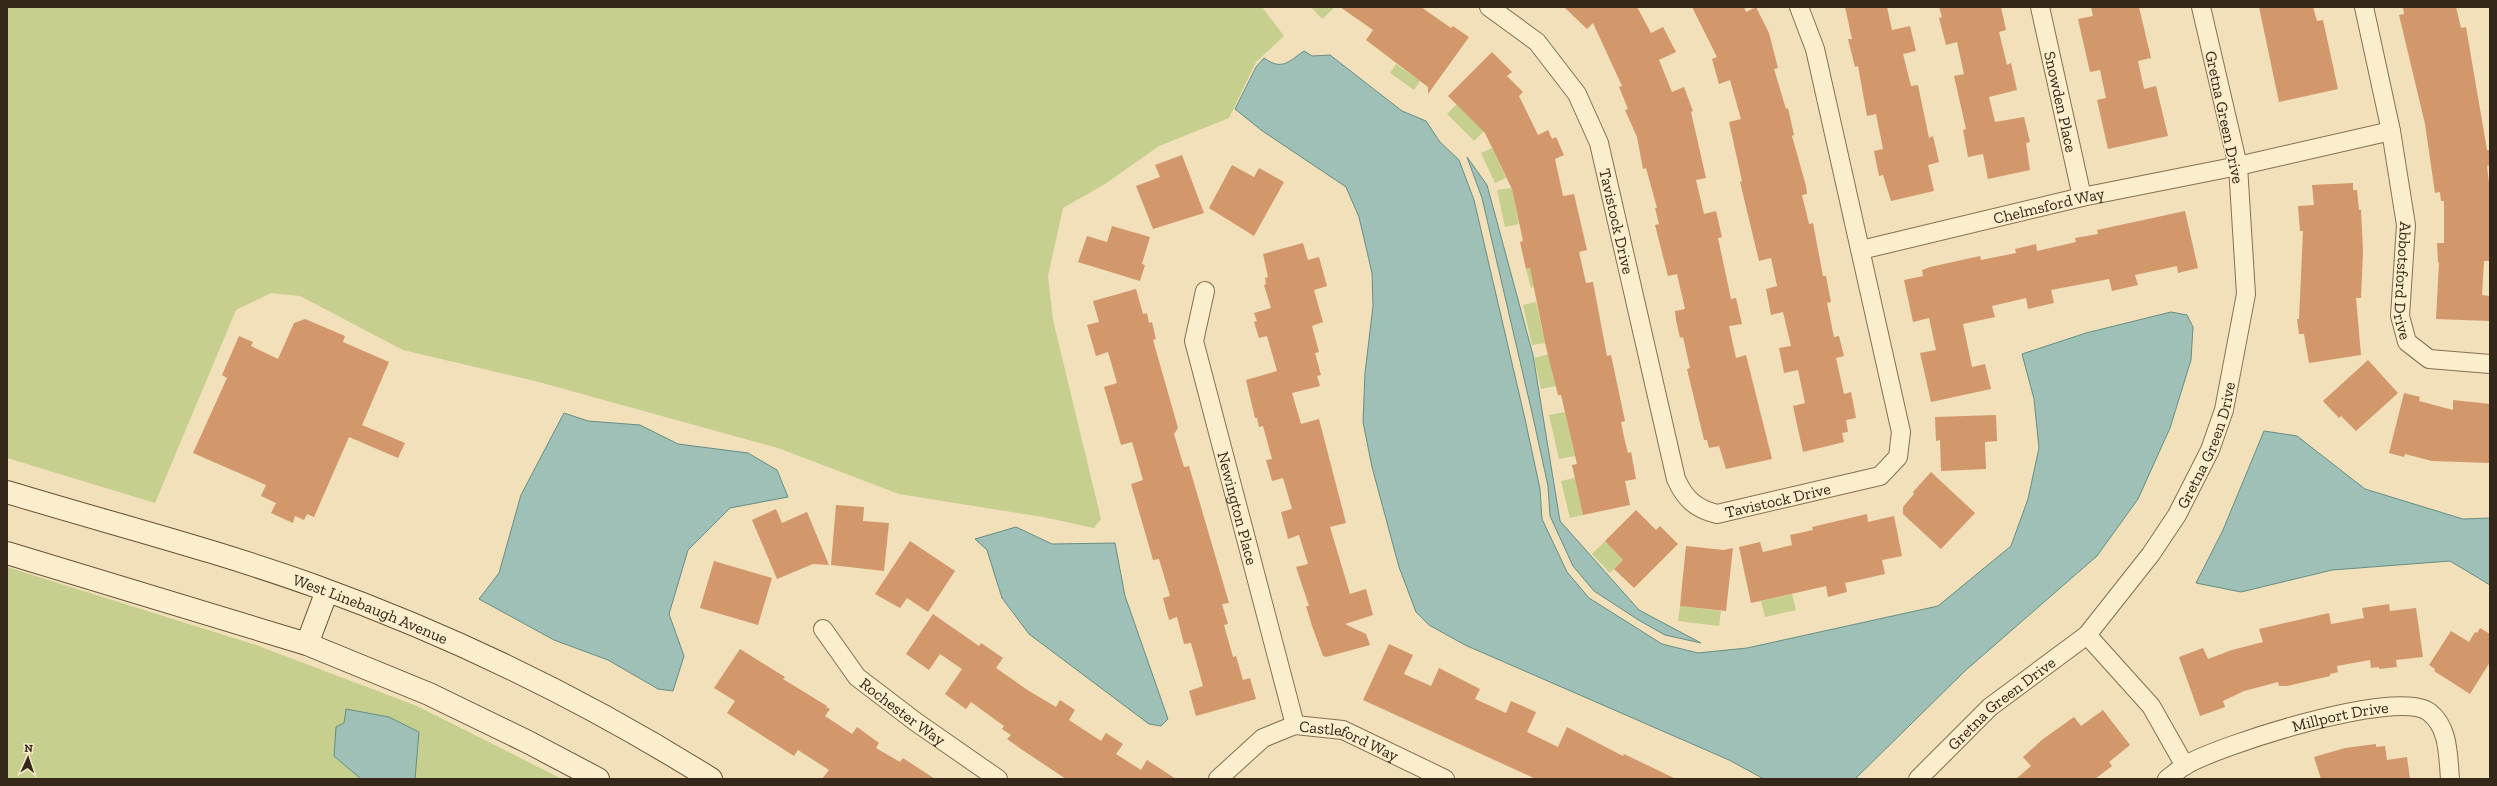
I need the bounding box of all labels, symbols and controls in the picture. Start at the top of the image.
street label: Snowden Place [2040,49,2081,154]
street label: Gretna Green Drive [2201,49,2248,185]
street label: Tavistock Drive [1595,167,1638,276]
street label: Chelmsford Way [1991,184,2107,228]
street label: Abbotsford Drive [2390,221,2415,342]
street label: Gretna Green Drive [2173,380,2239,512]
street label: Newington Place [1213,449,1261,567]
street label: Tavistock Drive [1723,479,1832,522]
street label: West Linebaugh Avenue [290,570,451,648]
street label: Gretna Green Drive [1944,653,2059,754]
street label: Rochester Way [856,674,950,750]
street label: Millport Drive [2290,698,2389,736]
street label: Castleford Way [1298,716,1402,766]
north arrow [8,738,48,778]
text: N [24,742,34,755]

